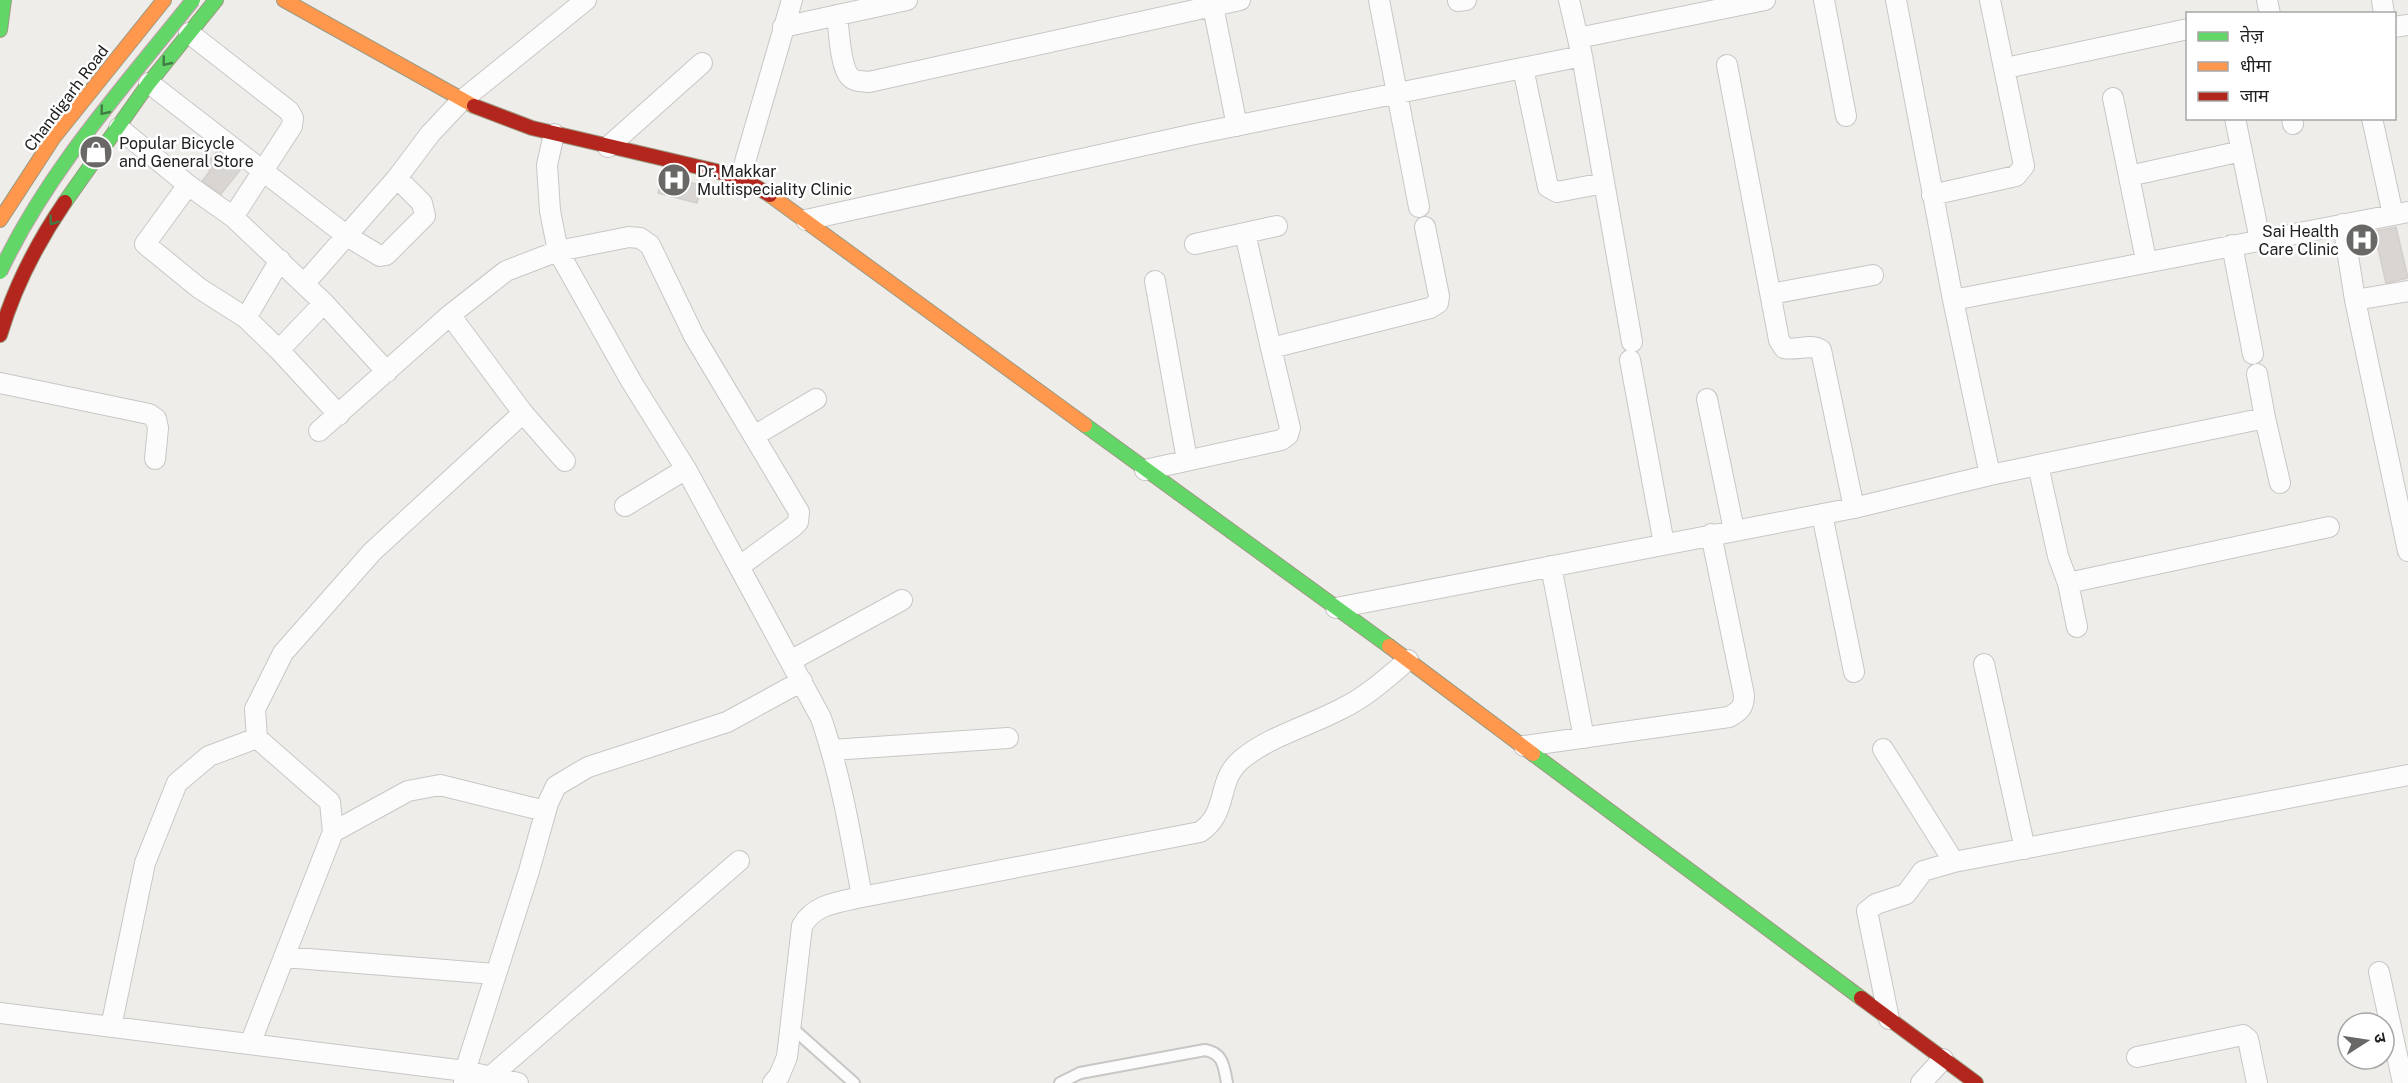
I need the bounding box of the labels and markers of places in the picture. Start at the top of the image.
shop icon: Popular Bicycle and General Store [78,134,114,170]
place label: Popular Bicycle and General Store [119,134,254,171]
hospital icon: Dr. Makkar Multispeciality Clinic [656,162,692,198]
place label: Dr. Makkar Multispeciality Clinic [697,162,852,199]
place label: Sai Health Care Clinic [2259,222,2339,259]
hospital icon: Sai Health Care Clinic [2344,222,2380,258]

